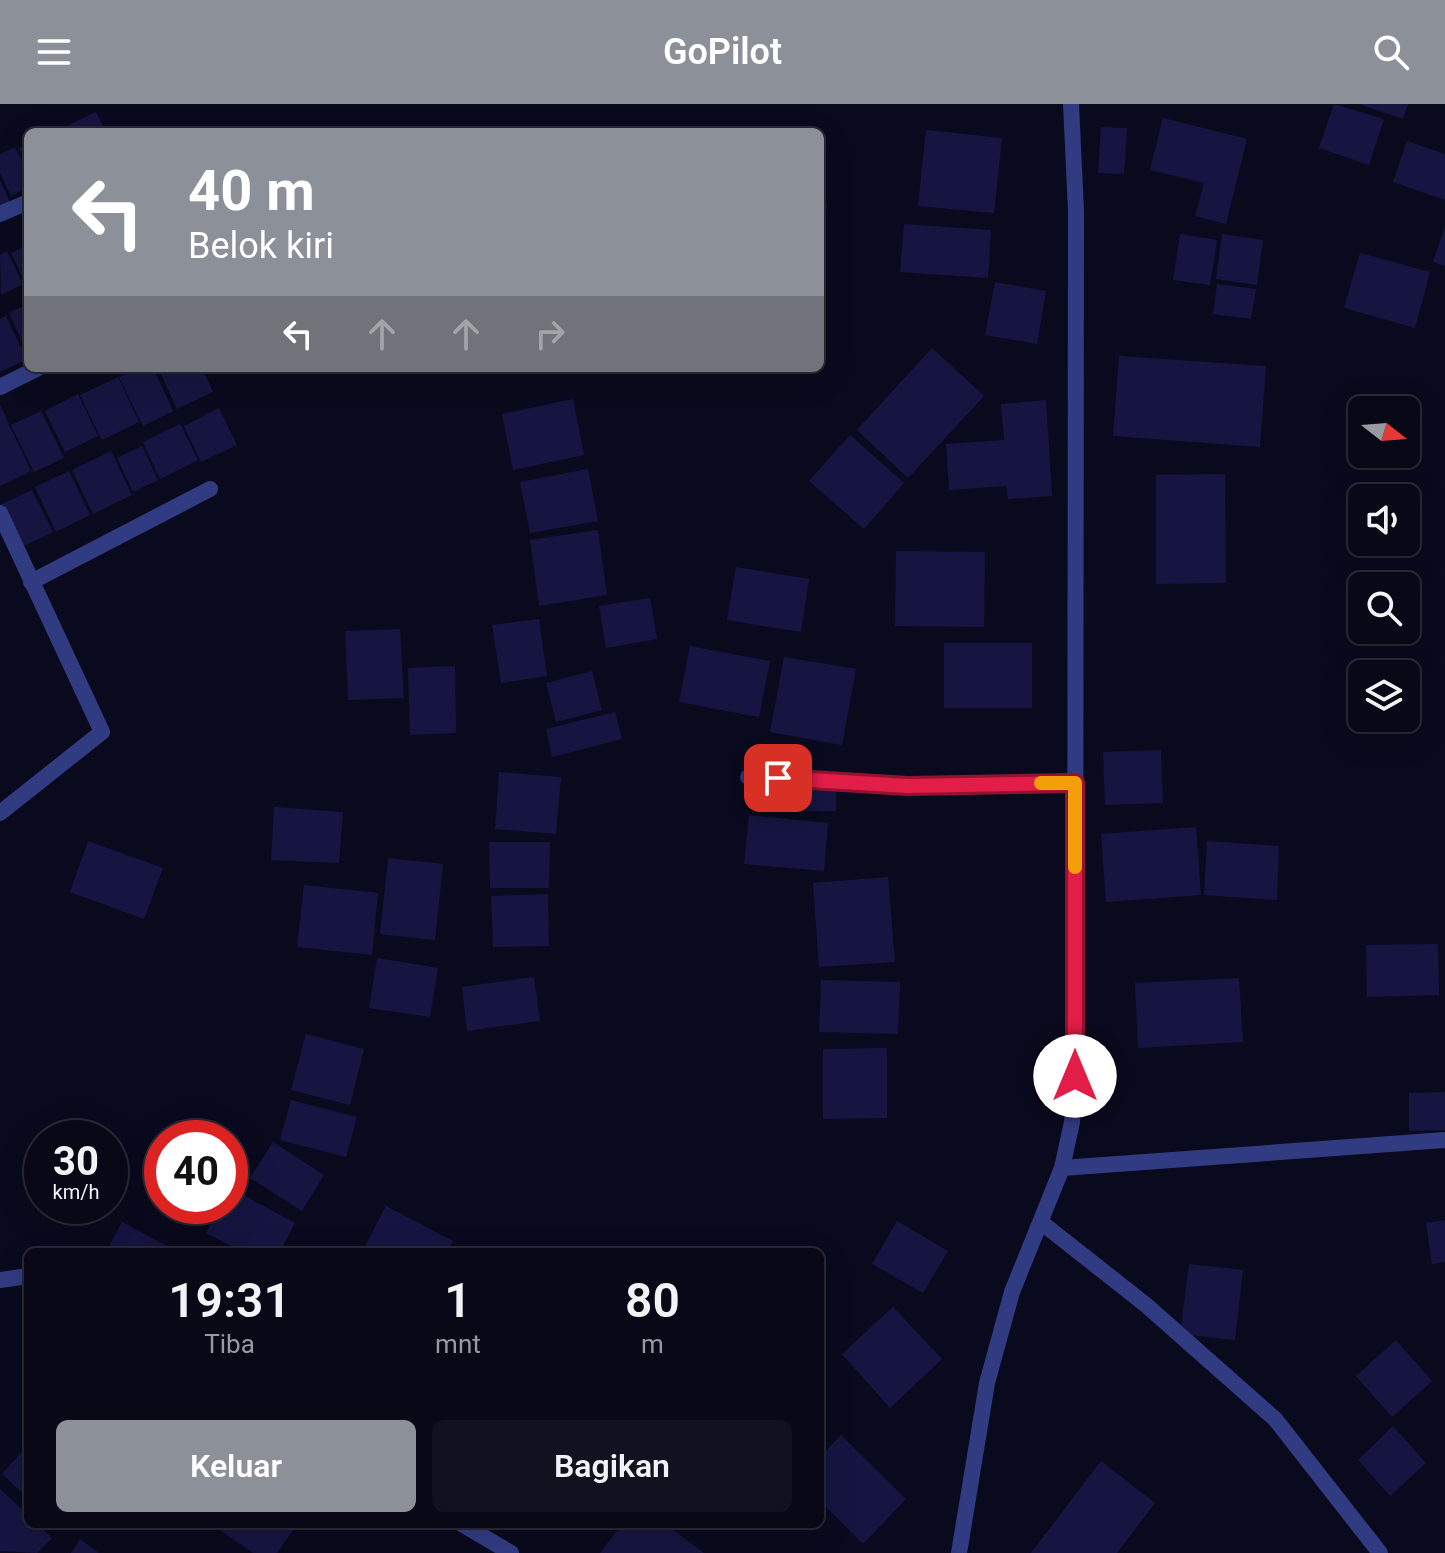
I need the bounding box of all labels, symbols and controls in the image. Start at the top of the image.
icon: menu [32,30,76,74]
icon: search [1369,30,1413,74]
text: GoPilot [663,31,782,73]
text: 40 m [188,158,315,224]
icon: left [56,160,160,264]
text: Belok kiri [188,225,334,267]
icon: left [276,312,320,356]
icon: ahead [360,312,404,356]
icon: ahead [444,312,488,356]
icon: right [528,312,572,356]
north arrow [1348,396,1420,468]
map controls [1348,396,1420,732]
button: sound [1348,484,1420,556]
button: search [1348,572,1420,644]
button: layers [1348,660,1420,732]
pin [744,744,812,812]
icon: arrive [756,756,800,800]
position arrow [1033,1034,1117,1118]
speed limit sign: 40 [144,1120,248,1224]
text: 30 [53,1138,99,1185]
text: km/h [53,1180,99,1204]
text: 19:31 [168,1272,291,1329]
text: 1 [444,1272,472,1329]
text: 80 [625,1272,680,1329]
text: Tiba [204,1329,255,1359]
text: mnt [435,1329,481,1359]
text: m [641,1329,664,1359]
button: Keluar [56,1420,416,1512]
button: Bagikan [432,1420,792,1512]

